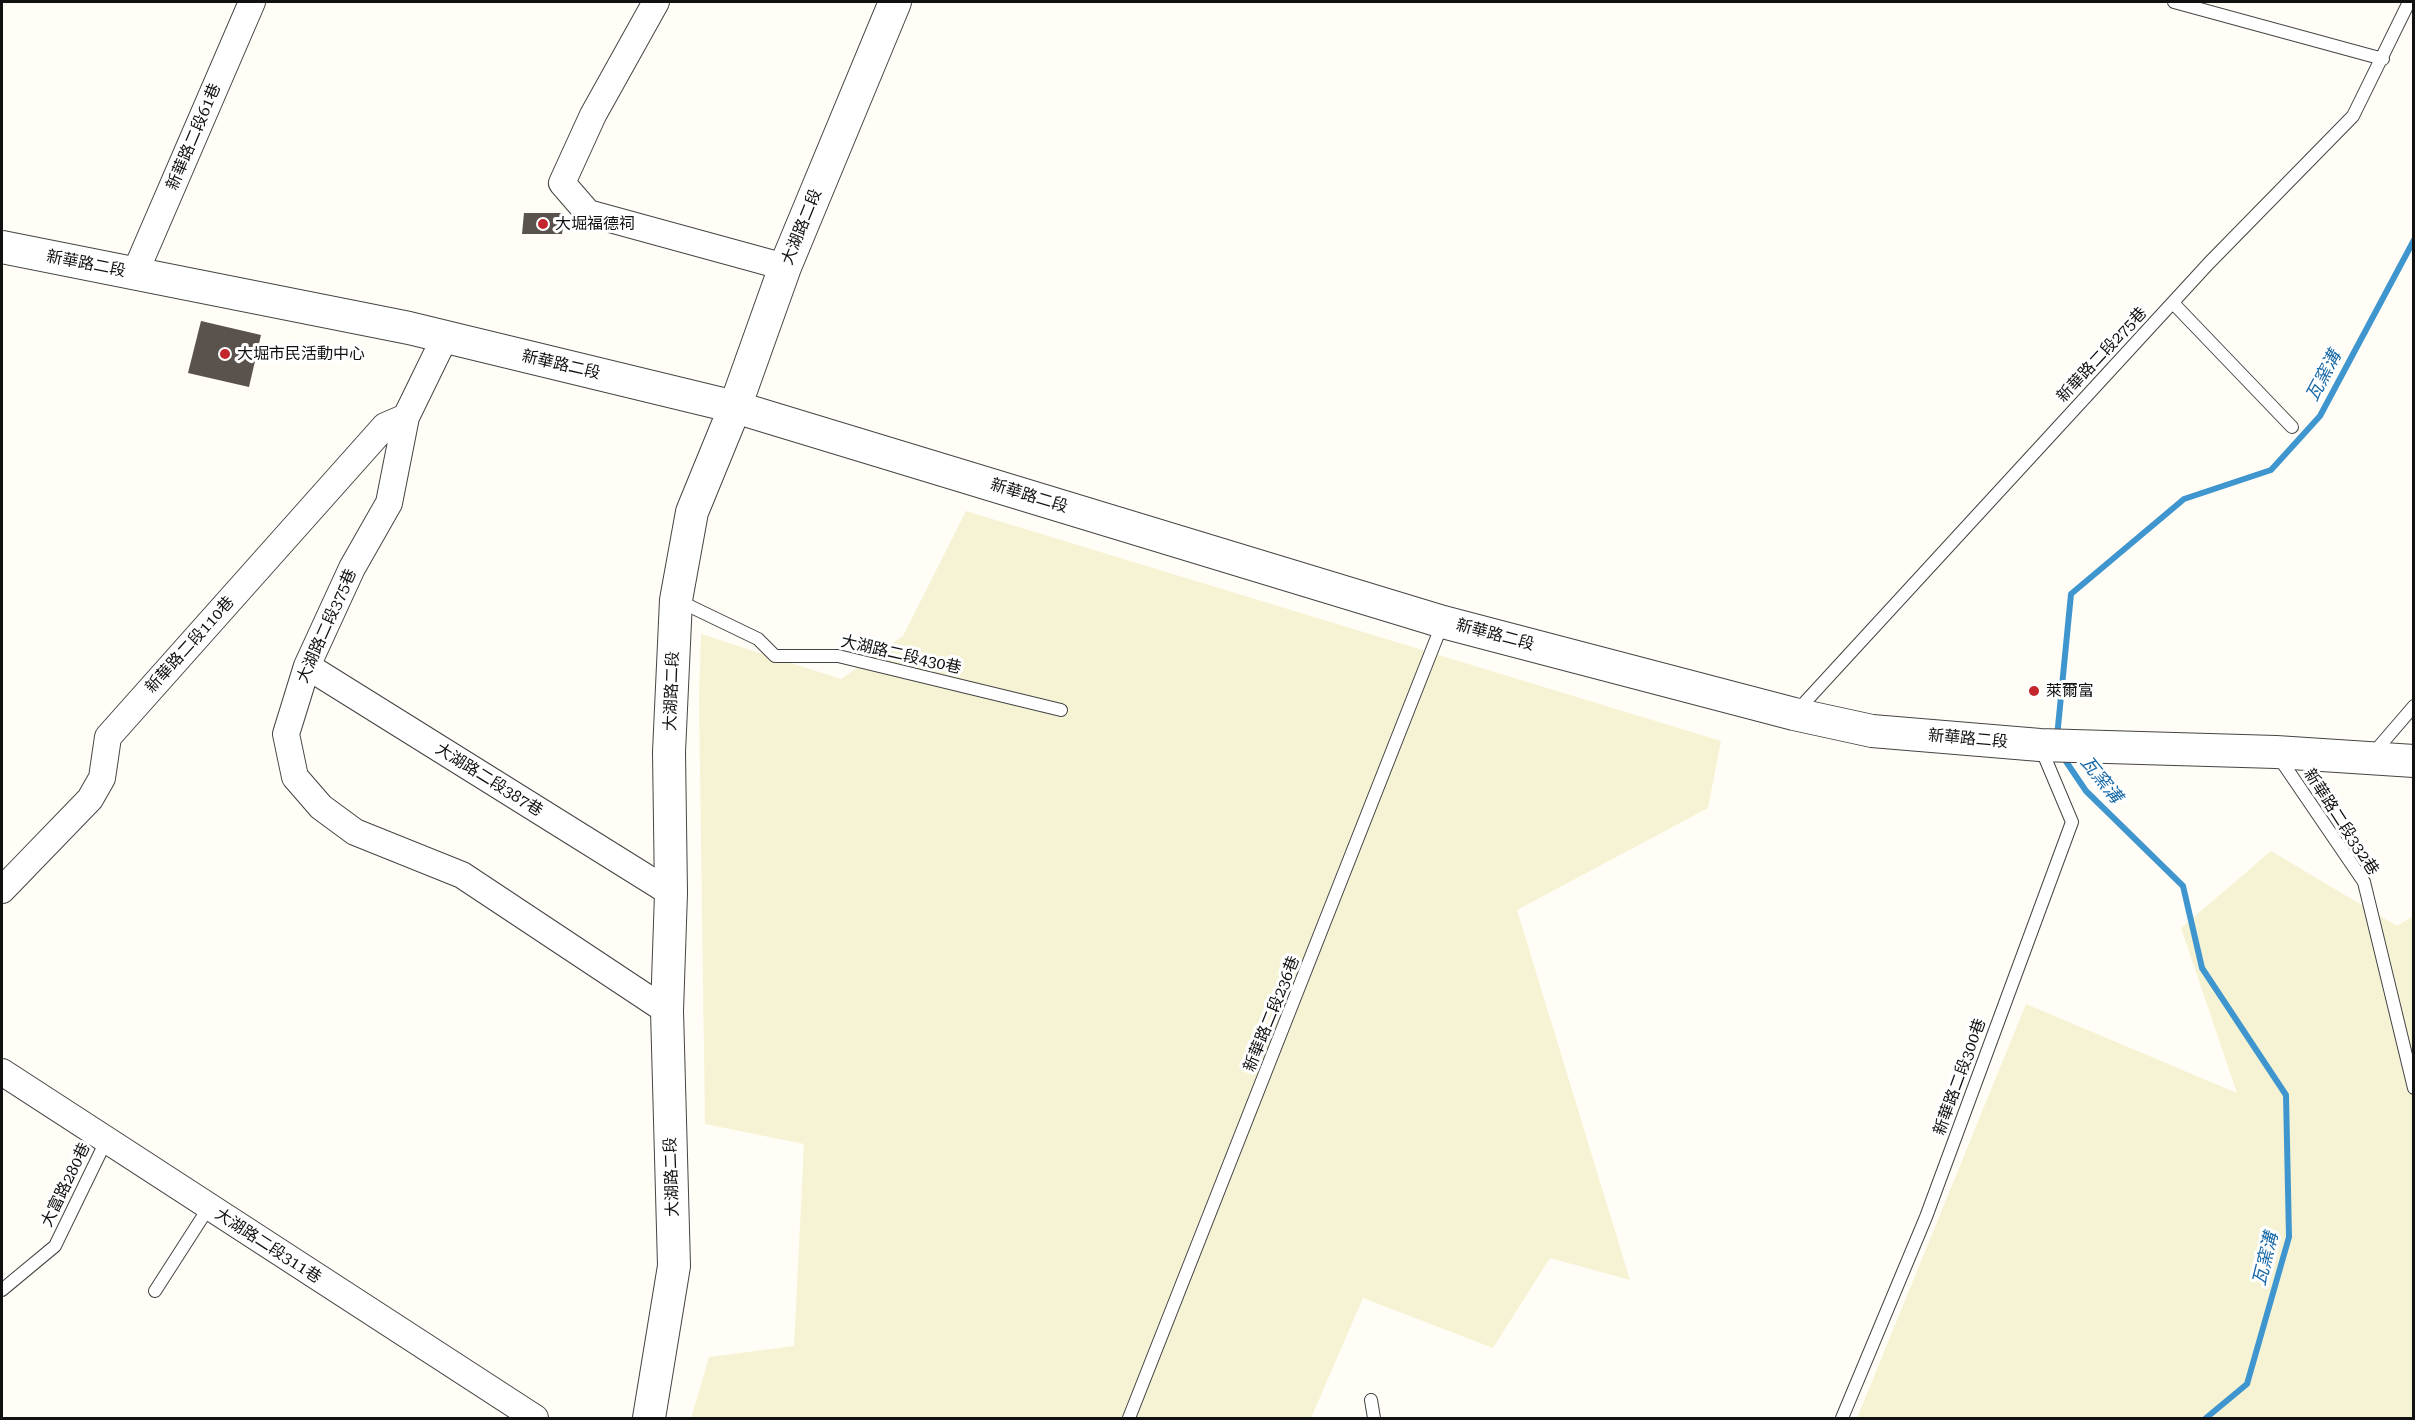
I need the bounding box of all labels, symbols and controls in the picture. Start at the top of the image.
street label: 新華路二段61巷 [163,81,225,193]
street label: 大湖路二段 [778,186,826,268]
place label: 大堀福德祠 [555,214,635,234]
marker: 大堀福德祠 [536,217,550,231]
street label: 新華路二段 [45,247,127,281]
street label: 新華路二段275巷 [2053,304,2151,406]
place label: 大堀市民活動中心 [237,344,365,364]
marker: 大堀市民活動中心 [218,347,232,361]
street label: 新華路二段 [520,347,602,383]
water label: 瓦窯溝 [2302,347,2346,405]
street label: 新華路二段 [988,475,1070,517]
street label: 大湖路二段375巷 [293,566,361,686]
street label: 新華路二段110巷 [142,593,238,697]
street label: 新華路二段 [1454,615,1536,655]
street label: 大湖路二段430巷 [839,632,963,678]
street label: 大湖路二段 [661,651,683,731]
place label: 萊爾富 [2046,681,2094,701]
marker: 萊爾富 [2027,684,2041,698]
street label: 新華路二段 [1927,726,2009,752]
street label: 大湖路二段387巷 [432,739,546,821]
water label: 瓦窯溝 [2076,752,2126,808]
street label: 新華路二段332巷 [2299,765,2383,879]
street label: 新華路二段236巷 [1240,953,1304,1075]
street label: 新華路二段300巷 [1930,1016,1990,1138]
street label: 大湖路二段 [661,1137,683,1217]
street label: 大富路280巷 [37,1140,95,1230]
street label: 大湖路二段311巷 [211,1204,325,1288]
water label: 瓦窯溝 [2249,1230,2283,1288]

